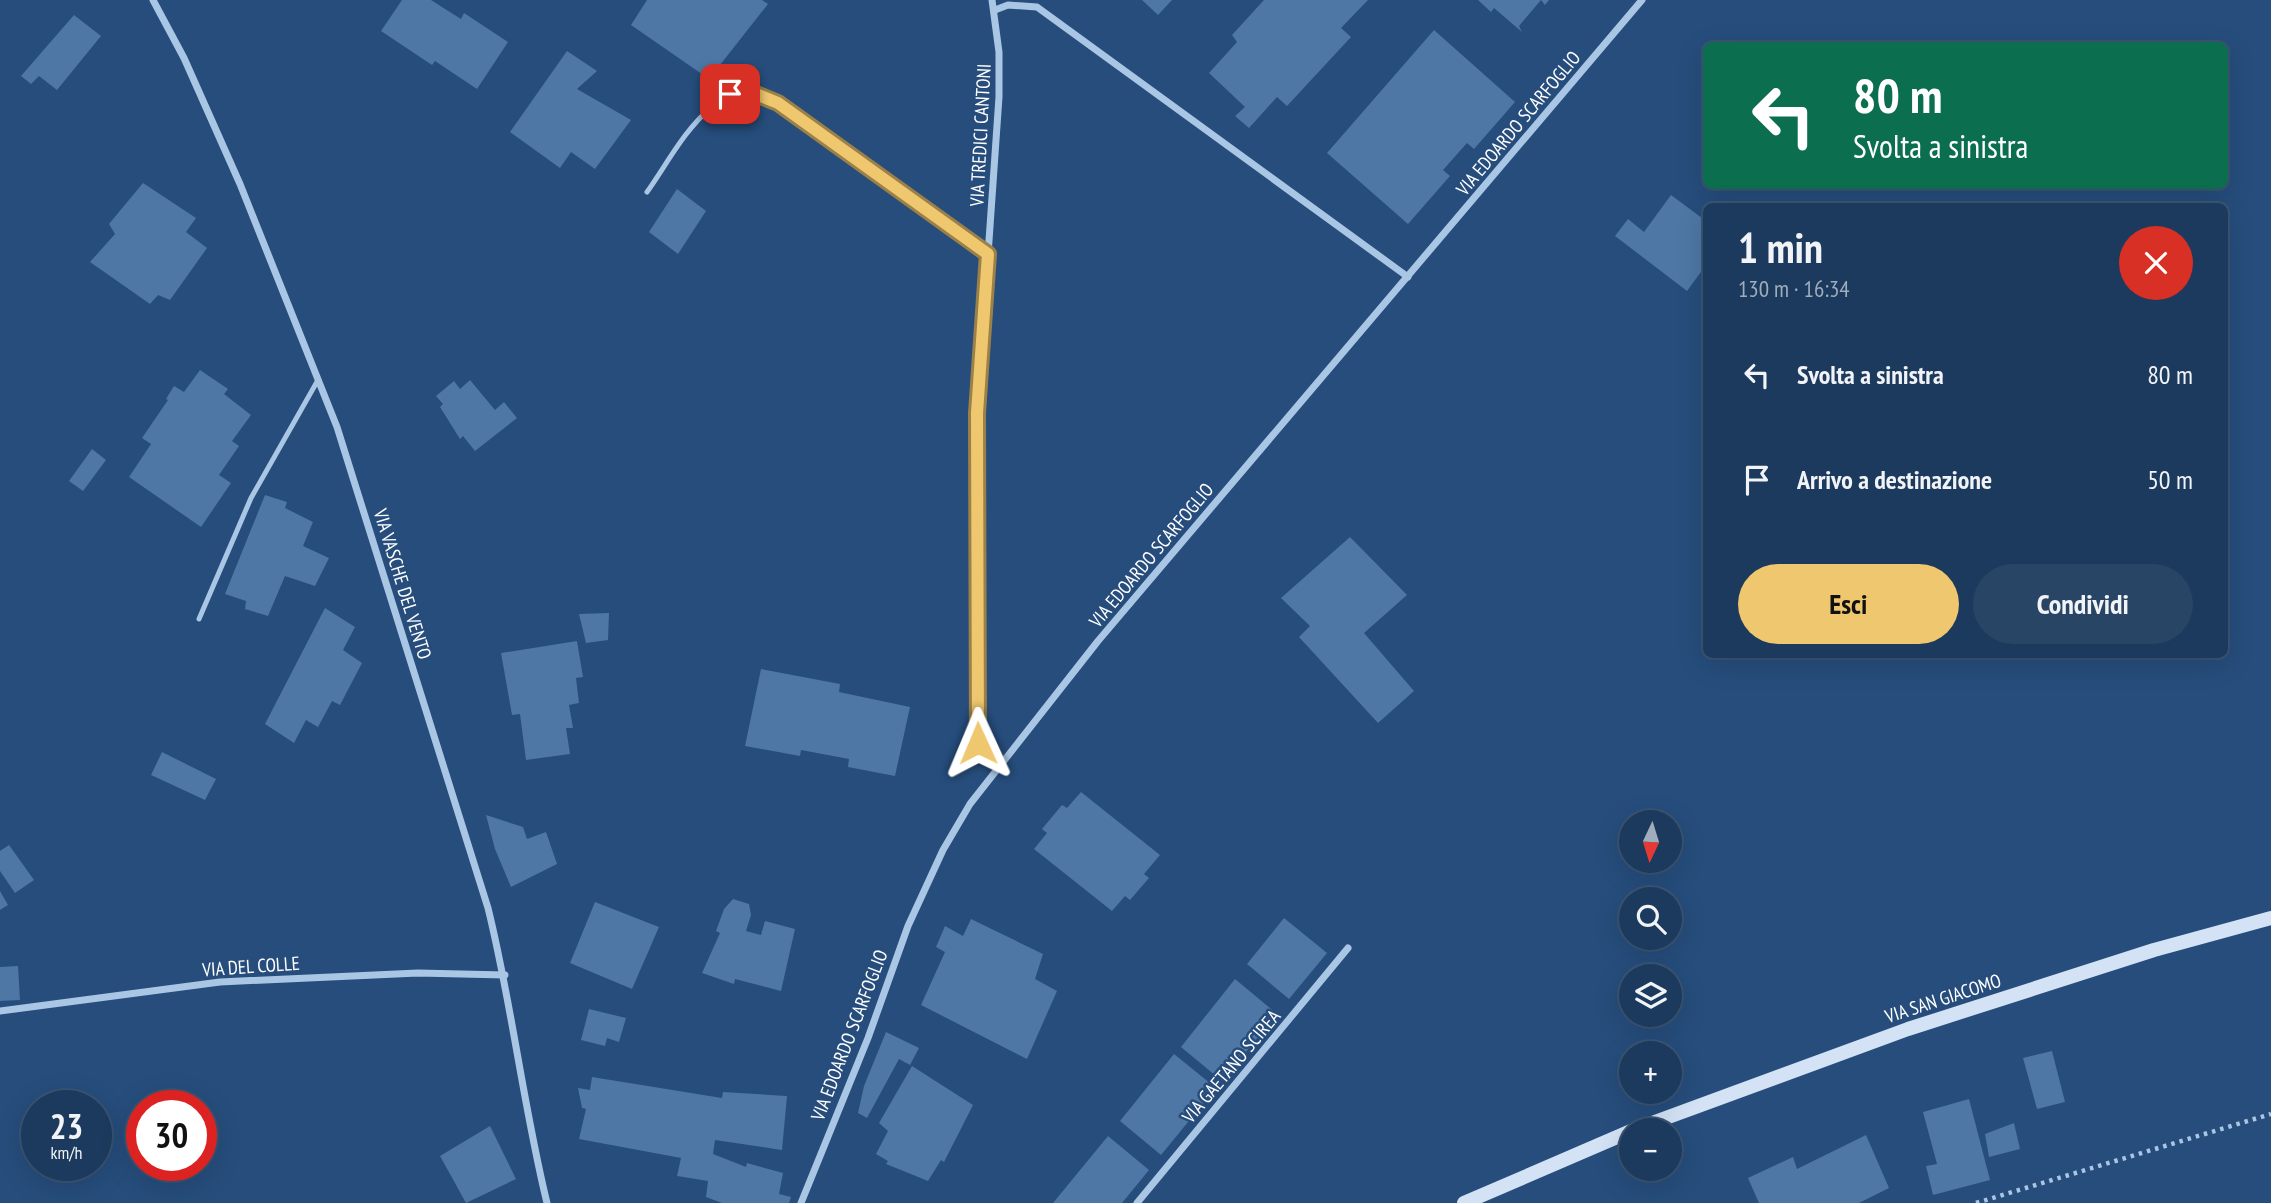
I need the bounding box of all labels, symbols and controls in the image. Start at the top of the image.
street label: VIA EDOARDO SCARFOGLIO [1450,46,1585,201]
street label: VIA TREDICI CANTONI [964,63,996,208]
text: 80 m [1853,63,1942,127]
pin [700,64,760,124]
icon: left [1738,70,1829,161]
icon: arrive [711,75,749,113]
text: Svolta a sinistra [1853,125,2028,167]
text: 1 min [1738,220,1823,275]
button: close [2119,226,2193,300]
text: 130 m · 16:34 [1738,274,1850,303]
icon: left [1738,356,1776,394]
text: Svolta a sinistra [1797,358,1944,391]
text: 80 m [2147,358,2193,391]
icon: arrive [1738,461,1776,499]
text: Arrivo a destinazione [1797,463,1992,496]
text: 50 m [2147,463,2193,496]
street label: VIA EDOARDO SCARFOGLIO [1083,478,1218,633]
street label: VIA VASCHE DEL VENTO [368,505,437,662]
button: Esci [1738,564,1959,644]
button: Condividi [1973,564,2193,644]
position arrow [941,706,1015,780]
north arrow [1619,810,1682,873]
map controls [1619,810,1682,1181]
button: search [1619,887,1682,950]
street label: VIA EDOARDO SCARFOGLIO [805,946,893,1125]
street label: VIA DEL COLLE [200,951,301,981]
button: layers [1619,964,1682,1027]
street label: VIA SAN GIACOMO [1881,968,2004,1028]
street label: VIA GAETANO SCIREA [1176,1004,1285,1128]
button: + [1619,1041,1682,1104]
speed limit sign: 30 [126,1090,217,1181]
text: 23 [50,1103,83,1149]
button: − [1619,1118,1682,1181]
text: km/h [51,1141,82,1164]

